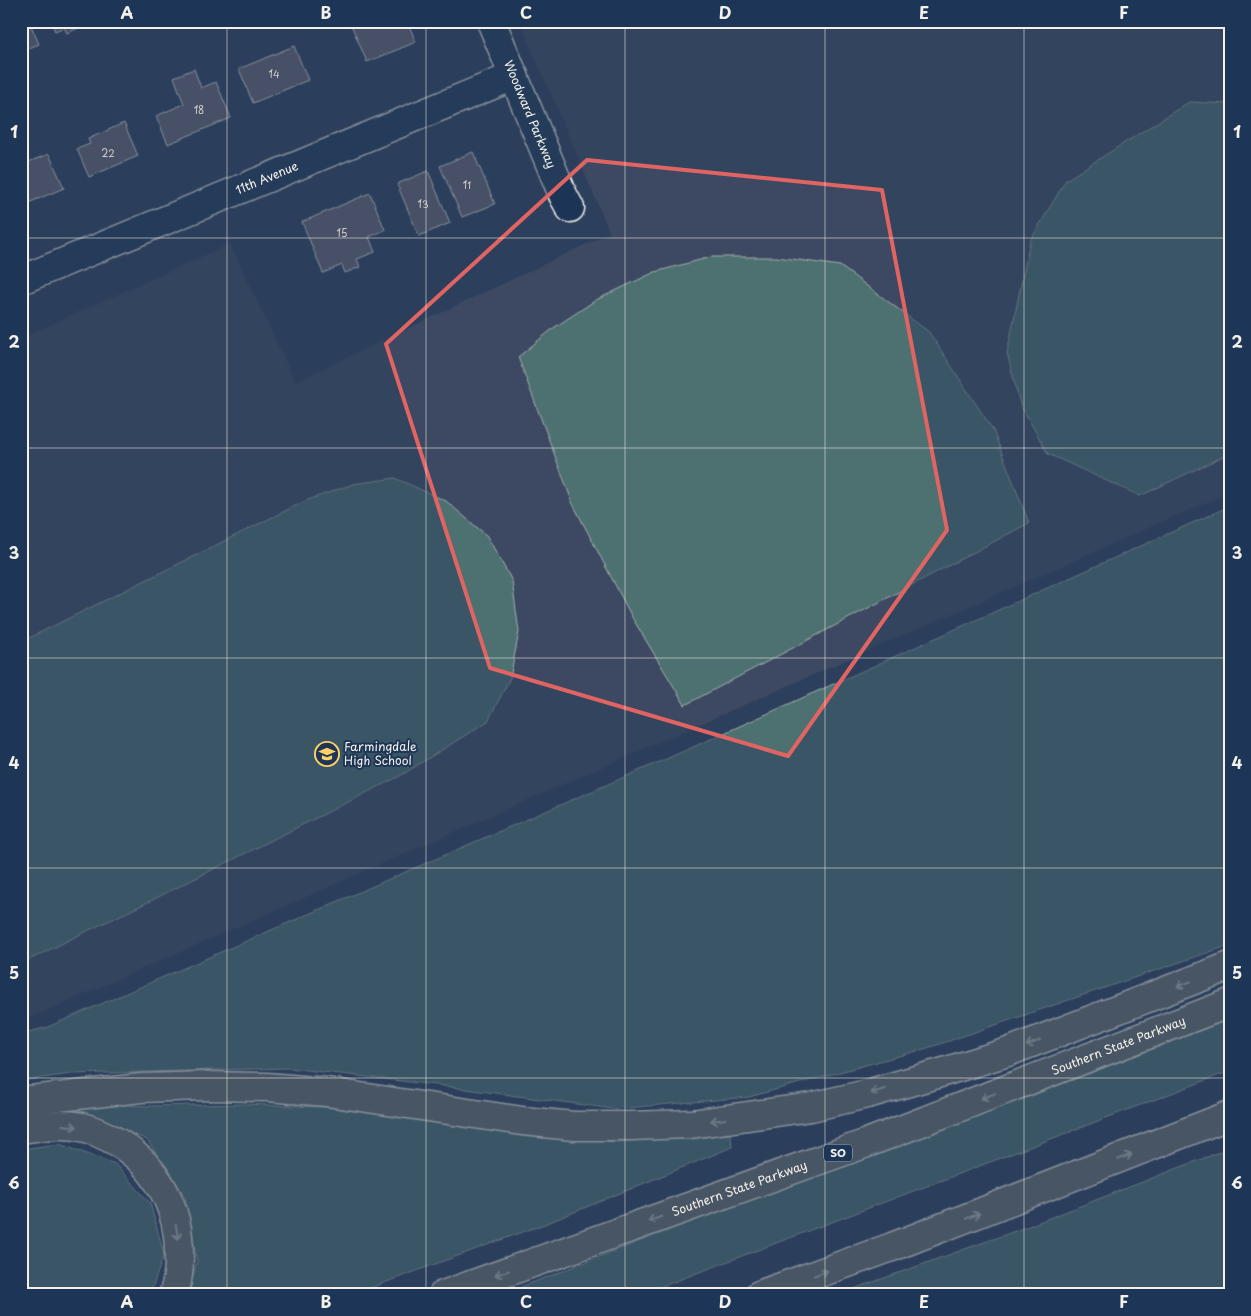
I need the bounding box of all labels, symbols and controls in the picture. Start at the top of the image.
text: A [121,0,134,24]
text: B [321,0,332,24]
text: C [520,0,532,24]
text: D [719,0,731,24]
text: E [919,0,929,24]
text: F [1119,0,1129,24]
street label: Woodward Parkway [500,57,561,171]
house number: 14 [268,66,280,81]
house number: 18 [194,102,204,117]
text: 1 [10,119,18,143]
text: 1 [1233,119,1241,143]
house number: 22 [101,145,115,160]
street label: 11th Avenue [232,156,301,198]
house number: 11 [463,177,471,192]
house number: 13 [417,196,429,211]
house number: 15 [337,225,347,240]
text: 2 [8,329,20,353]
text: 2 [1231,329,1243,353]
text: 3 [9,540,19,564]
text: 3 [1232,540,1242,564]
place label: Farmingdale High School [344,737,417,769]
school or university icon: Farmingdale High School [314,741,340,767]
text: 4 [9,750,20,774]
text: 4 [1232,750,1243,774]
text: 5 [9,960,19,984]
text: 5 [1232,960,1242,984]
one-way arrow [1177,980,1192,989]
street label: Southern State Parkway [1049,1011,1188,1079]
one-way arrow [1026,1038,1041,1048]
one-way arrow [870,1087,886,1097]
one-way arrow [981,1092,997,1101]
one-way arrow [710,1115,726,1125]
one-way arrow [61,1121,77,1131]
road number: SO [824,1144,852,1162]
one-way arrow [1117,1151,1132,1161]
street label: Southern State Parkway [669,1155,809,1220]
text: 6 [8,1170,20,1194]
text: 6 [1231,1170,1243,1194]
one-way arrow [966,1210,981,1219]
one-way arrow [648,1215,663,1224]
one-way arrow [173,1223,183,1239]
one-way arrow [813,1267,829,1277]
one-way arrow [494,1269,510,1279]
text: A [121,1289,134,1313]
text: B [321,1289,332,1313]
text: C [520,1289,532,1313]
text: D [719,1289,731,1313]
text: E [919,1289,929,1313]
text: F [1119,1289,1129,1313]

